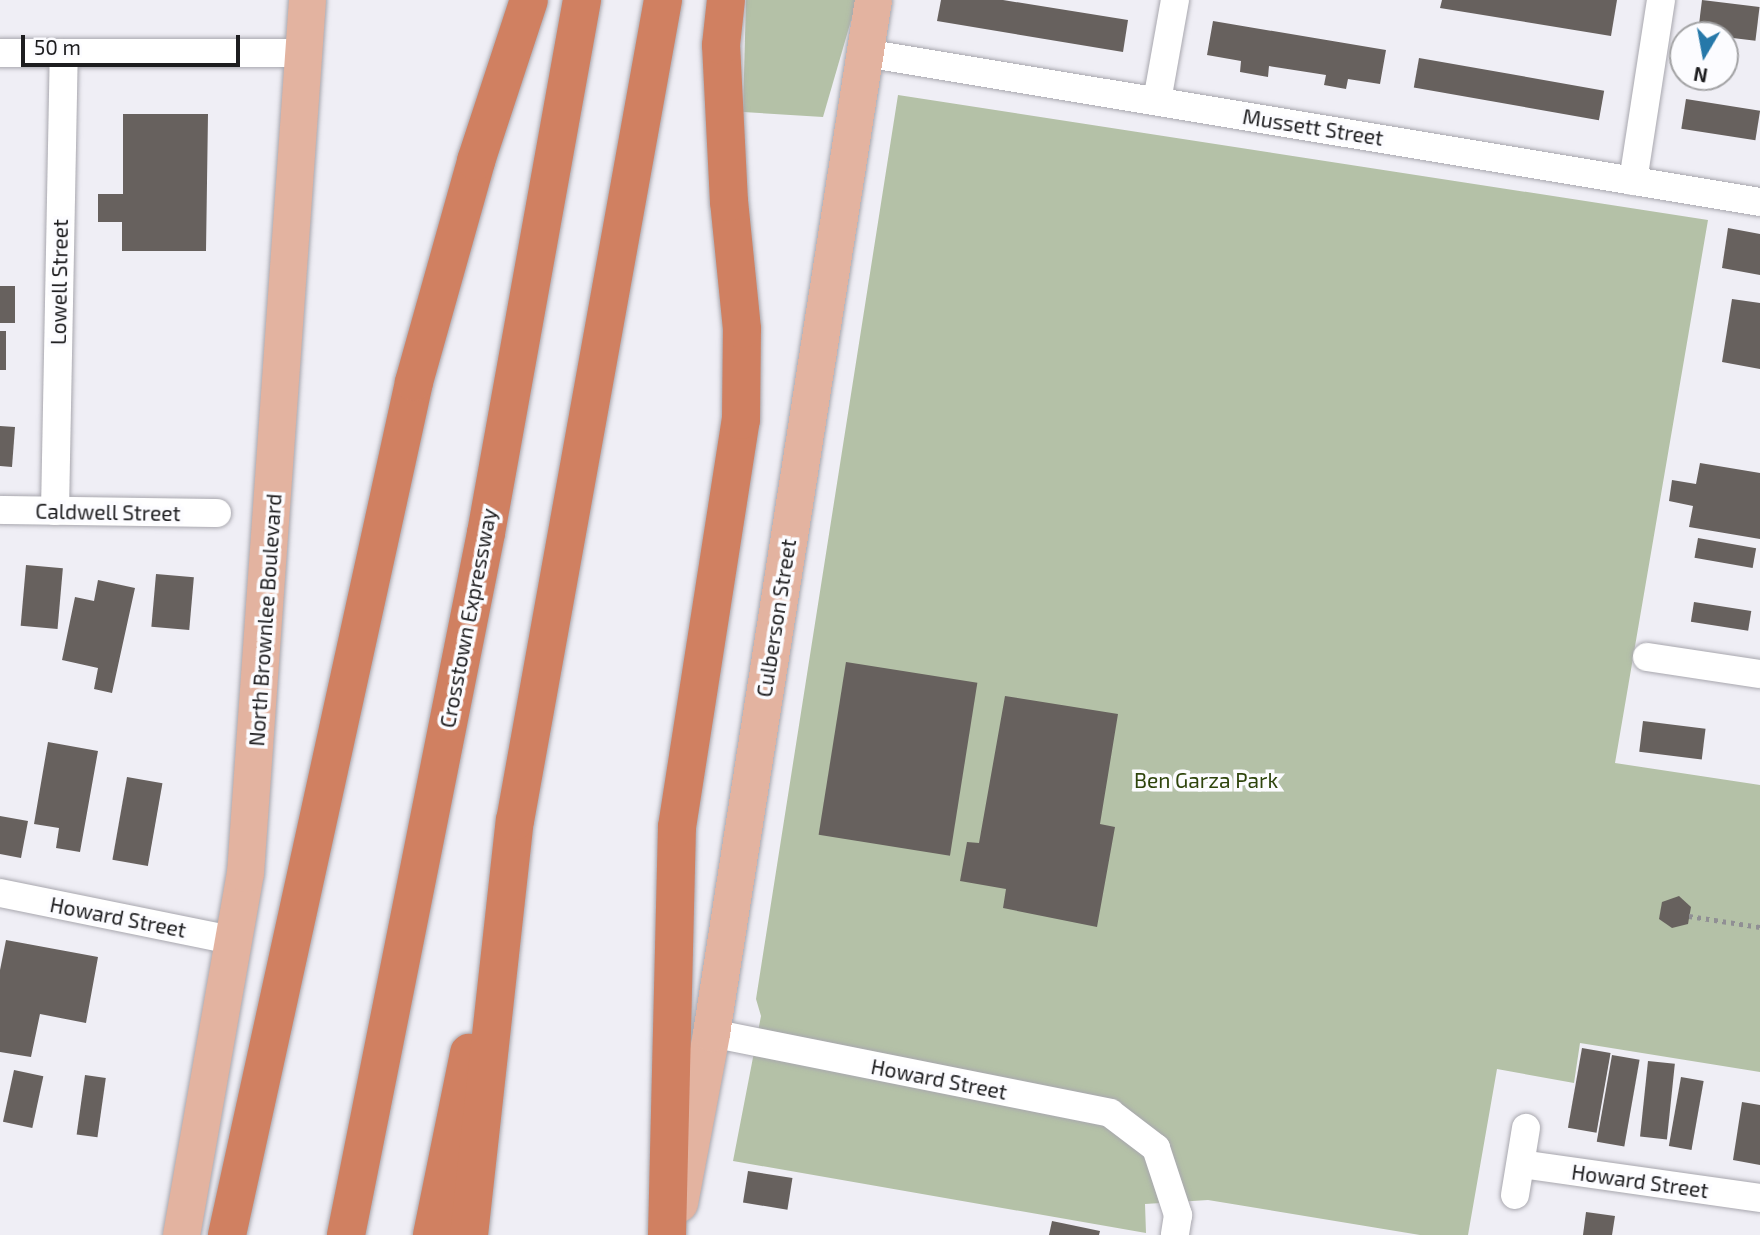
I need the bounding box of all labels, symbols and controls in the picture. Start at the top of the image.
scale bar [24,21,243,65]
north arrow [1669,21,1739,91]
text: 50 m [34,34,81,59]
text: N [1692,63,1709,88]
street label: Mussett Street [1241,103,1385,151]
street label: Lowell Street [45,218,73,346]
street label: North Brownlee Boulevard [244,493,286,747]
street label: Caldwell Street [35,498,181,526]
street label: Crosstown Expressway [434,506,502,730]
street label: Culberson Street [751,537,801,699]
park label: Ben Garza Park [1134,767,1278,793]
street label: Howard Street [48,891,188,943]
street label: Howard Street [869,1053,1009,1105]
street label: Howard Street [1570,1159,1710,1203]

